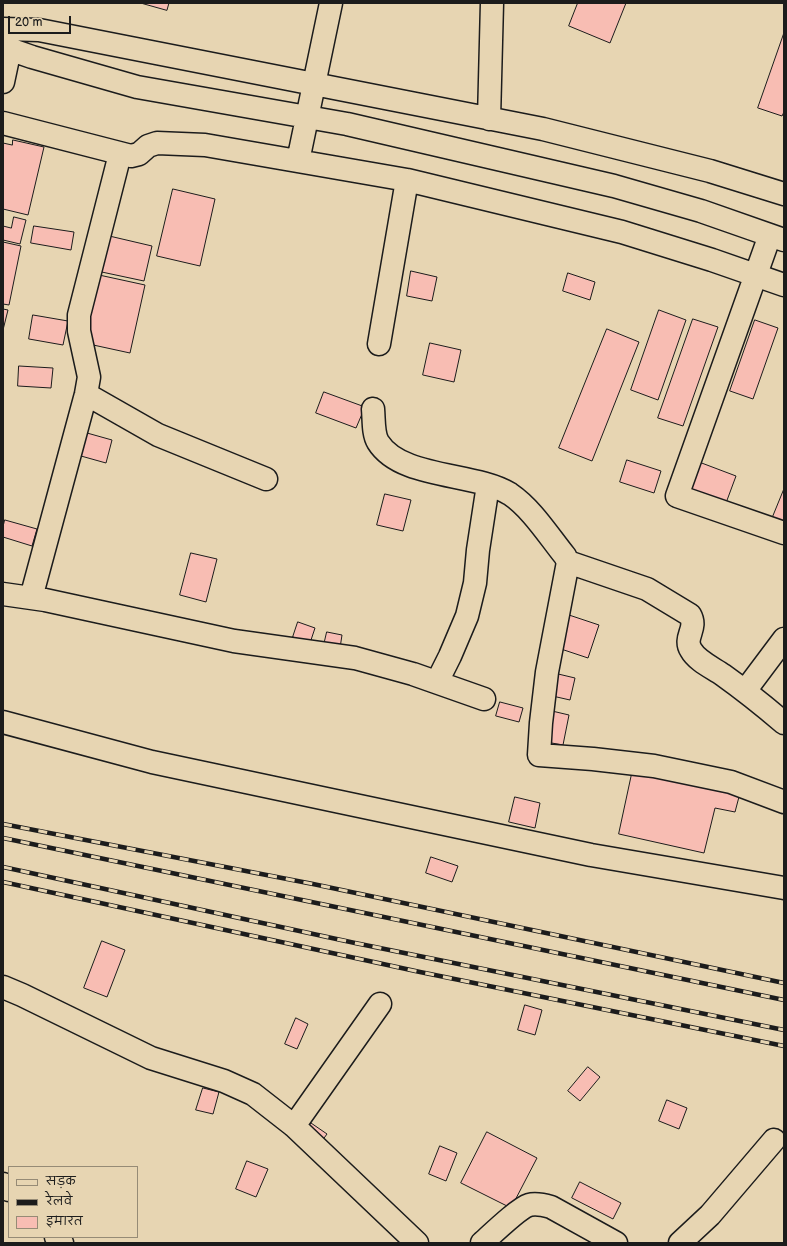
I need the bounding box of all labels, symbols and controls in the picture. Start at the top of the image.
scale bar [10,8,73,34]
text: 20 m [15,15,42,30]
legend [8,1166,138,1238]
text: सड़क [46,1174,76,1189]
text: रेलवे [46,1194,72,1209]
text: इमारत [46,1214,83,1229]

